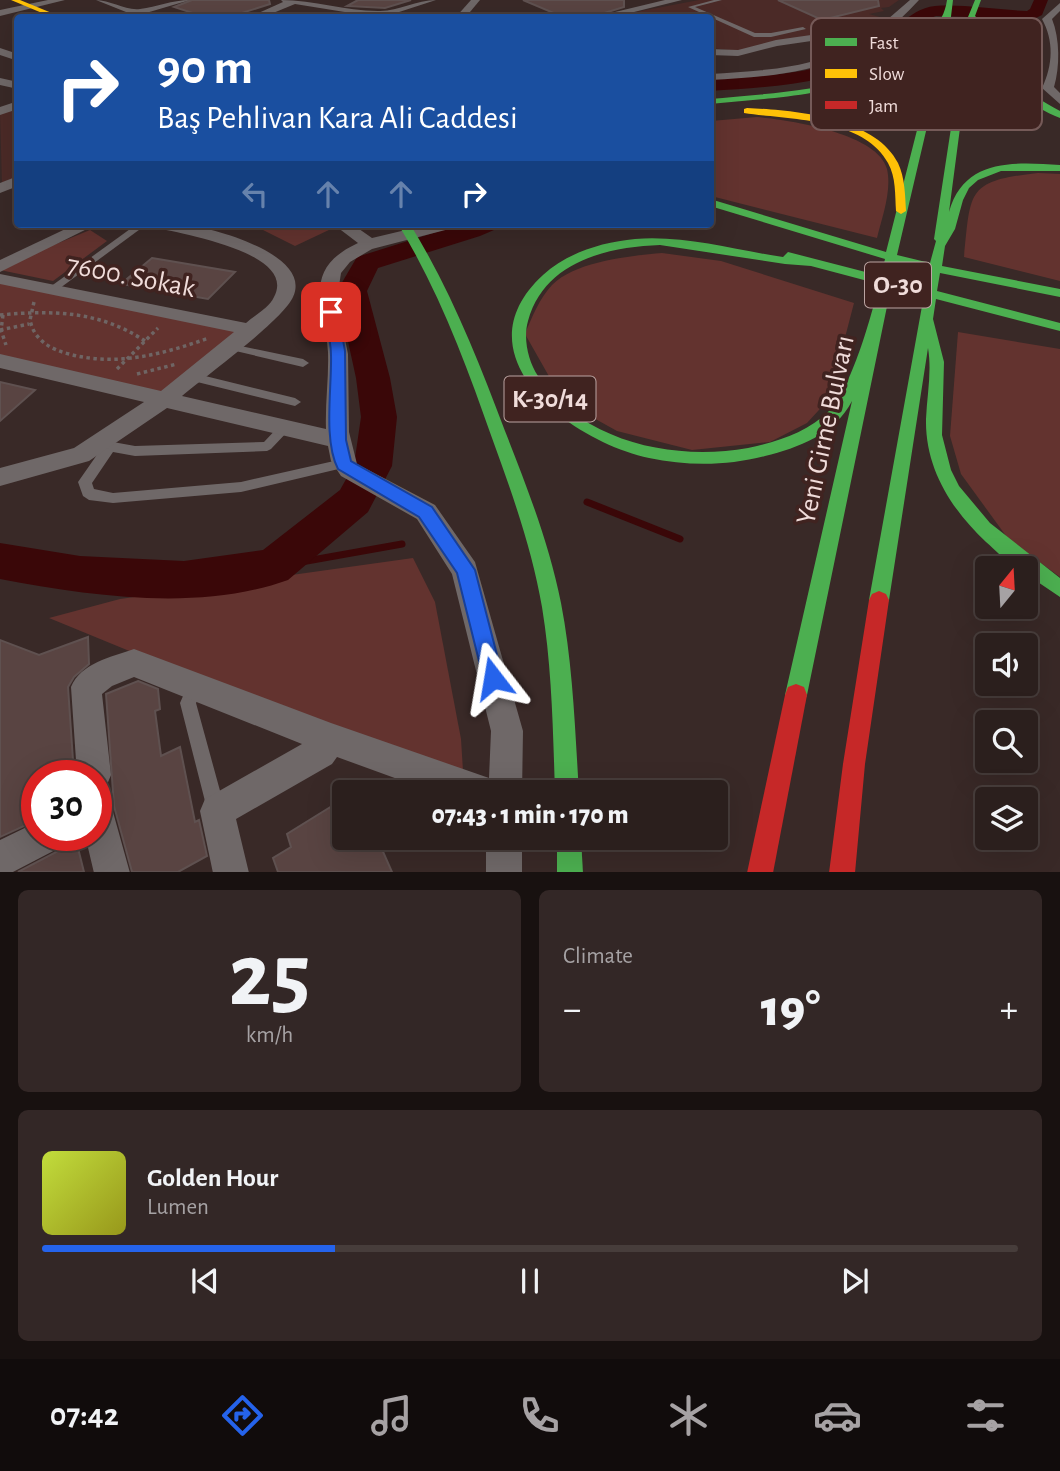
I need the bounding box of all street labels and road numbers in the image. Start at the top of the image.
street label: 7600. Sokak [65,251,198,303]
road number: O-30 [865,262,931,308]
street label: Yeni Girne Bulvarı [792,333,860,527]
road number: K-30/14 [504,376,596,422]

